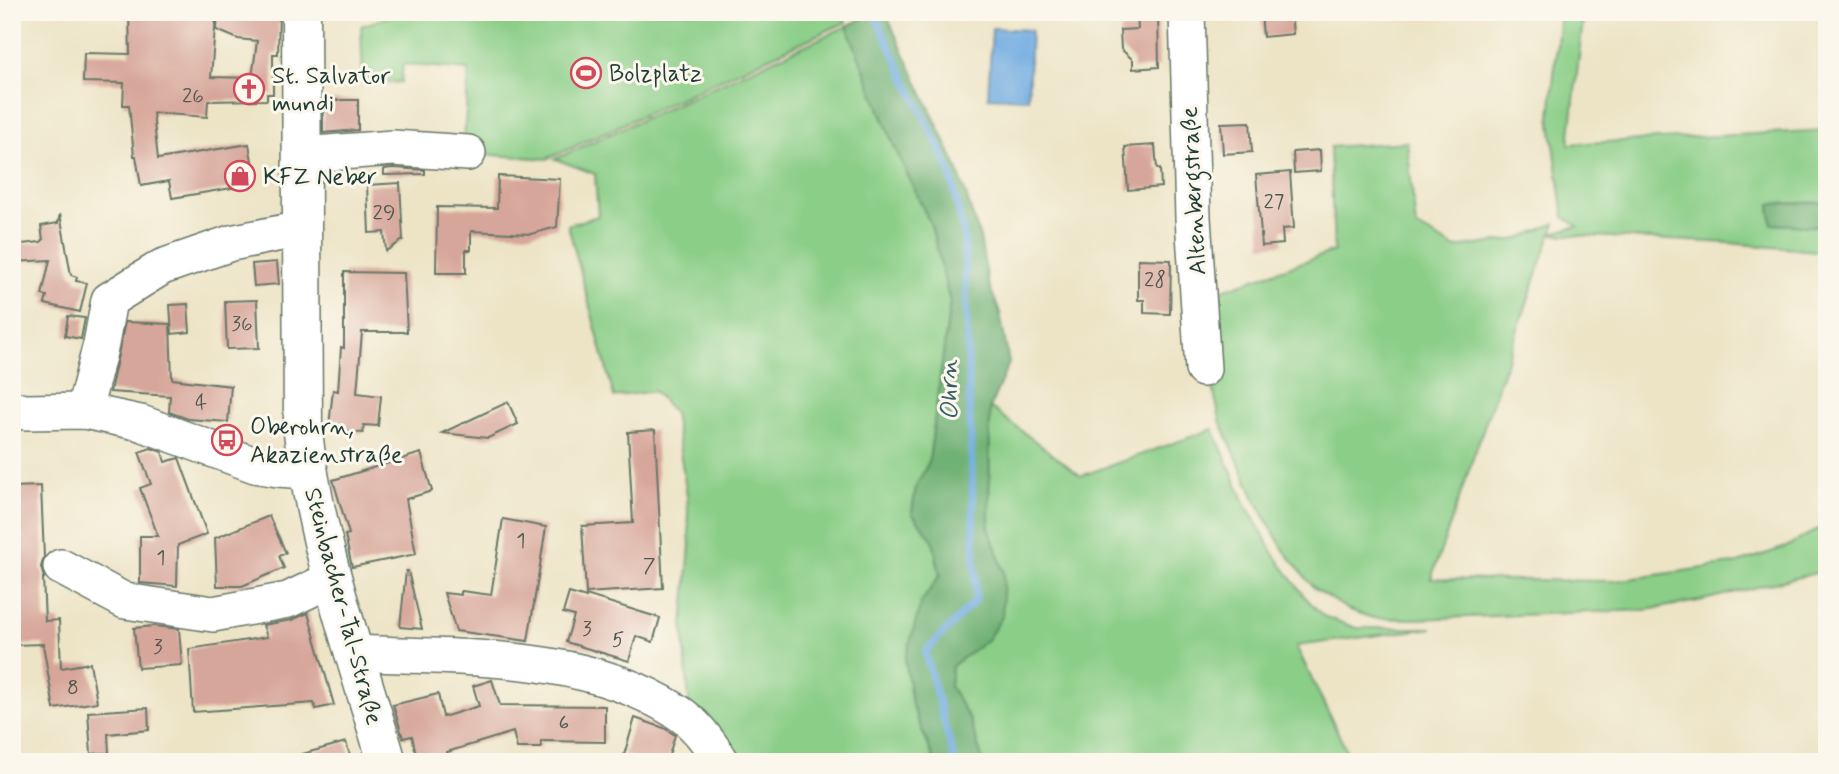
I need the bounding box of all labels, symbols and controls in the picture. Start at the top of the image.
sports icon: Bolzplatz [569,56,603,90]
place label: Bolzplatz [609,59,702,90]
place label: St. Salvator mundi [272,61,390,120]
church icon: St. Salvator mundi [232,72,266,106]
house number: 26 [182,82,204,110]
street label: Altenbergstraße [1175,105,1217,276]
shop icon: KFZ Neber [223,159,257,193]
place label: KFZ Neber [263,162,377,193]
house number: 27 [1264,188,1284,216]
house number: 29 [373,199,395,227]
house number: 28 [1144,266,1166,294]
house number: 36 [231,310,253,338]
water label: Ohrn [932,358,968,421]
house number: 4 [195,389,207,417]
place label: Oberohrn, Akazienstraße [250,412,403,471]
bus stop icon: Oberohrn, Akazienstraße [210,423,244,457]
street label: Steinbacher-Tal-Straße [296,485,389,728]
house number: 1 [516,527,526,555]
house number: 1 [156,544,166,572]
house number: 7 [643,552,656,580]
house number: 3 [582,615,592,643]
house number: 5 [612,626,624,654]
house number: 3 [153,633,163,661]
house number: 8 [67,674,79,702]
house number: 6 [559,709,569,737]

